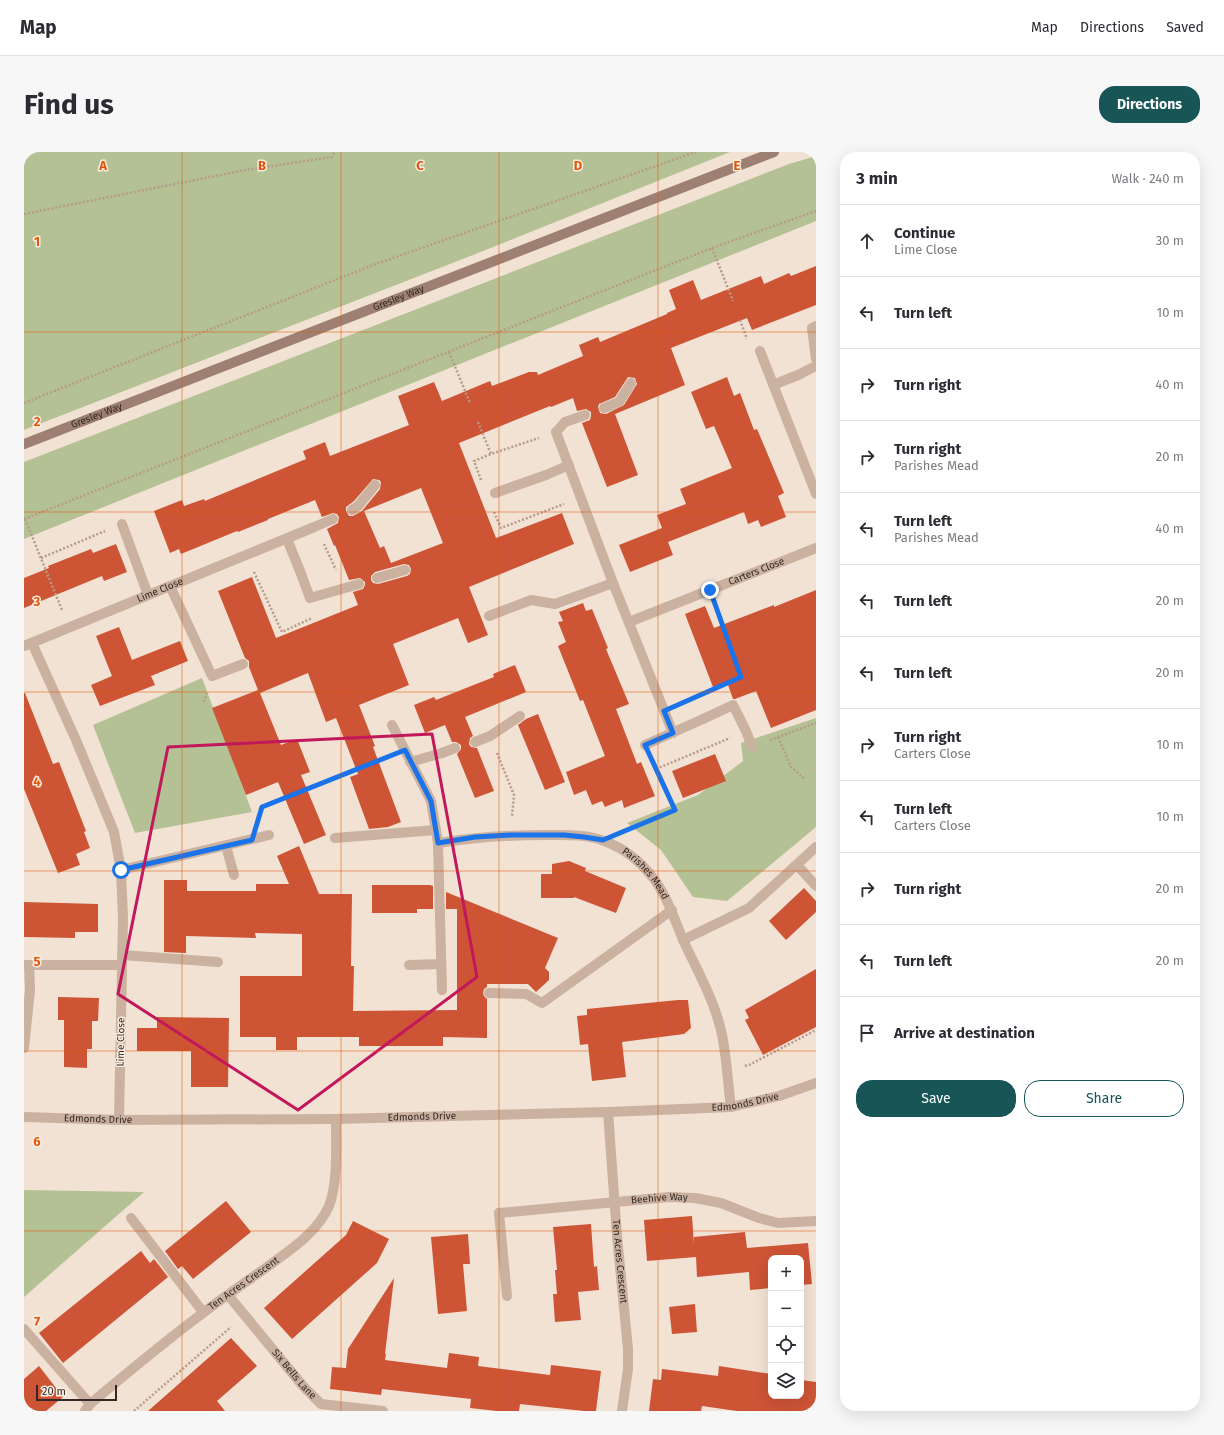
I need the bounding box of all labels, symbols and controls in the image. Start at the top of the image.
text: Map [20,16,57,39]
text: Map [1031,19,1058,36]
text: Directions [1080,19,1144,36]
text: Saved [1166,19,1204,36]
button: Directions [1099,86,1200,123]
text: Find us [24,88,114,121]
text: A [98,158,107,173]
text: B [258,158,266,173]
text: C [416,158,424,173]
text: D [574,158,583,173]
text: E [734,158,741,173]
text: 3 min [856,168,898,189]
text: Walk · 240 m [1111,171,1184,186]
text: Continue [894,224,955,242]
icon: ahead [856,230,878,252]
text: 30 m [1156,233,1184,248]
text: 1 [34,234,40,249]
text: Lime Close [894,242,957,257]
street label: Gresley Way [371,283,426,314]
icon: left [856,302,878,324]
text: Turn left [894,304,952,322]
text: 10 m [1157,305,1184,320]
icon: right [856,374,878,396]
text: Turn right [894,376,961,394]
text: 40 m [1155,377,1184,392]
street label: Gresley Way [69,400,124,431]
text: 2 [34,414,41,429]
text: Turn right [894,440,961,458]
icon: right [856,446,878,468]
text: 20 m [1156,449,1184,464]
text: Parishes Mead [894,458,979,473]
text: Turn left [894,512,952,530]
icon: left [856,518,878,540]
text: 40 m [1155,521,1184,536]
text: Parishes Mead [894,530,979,545]
street label: Carters Close [727,555,786,588]
street label: Lime Close [135,575,185,605]
route end [701,581,719,599]
icon: left [856,590,878,612]
text: Turn left [894,592,952,610]
text: 20 m [1156,593,1184,608]
text: 3 [33,594,41,609]
icon: left [856,662,878,684]
text: Turn left [894,664,952,682]
text: 20 m [1156,665,1184,680]
text: Turn right [894,728,961,746]
icon: right [856,734,878,756]
text: 10 m [1157,737,1184,752]
text: Carters Close [894,746,971,761]
text: 4 [33,774,41,789]
text: Turn left [894,800,952,818]
icon: left [856,806,878,828]
text: 10 m [1157,809,1184,824]
text: Carters Close [894,818,971,833]
street label: Parishes Mead [620,845,671,901]
route start [112,861,130,879]
icon: right [856,878,878,900]
text: Turn right [894,880,961,898]
text: 20 m [1156,881,1184,896]
icon: left [856,950,878,972]
text: Turn left [894,952,952,970]
text: 20 m [1156,953,1184,968]
text: 5 [34,954,41,969]
street label: Lime Close [115,1017,127,1067]
icon: arrive [856,1022,878,1044]
text: Arrive at destination [894,1024,1035,1042]
button: Save [856,1080,1016,1117]
button: Share [1024,1080,1184,1117]
street label: Edmonds Drive [711,1090,780,1114]
street label: Edmonds Drive [388,1110,456,1124]
street label: Edmonds Drive [64,1112,132,1126]
text: 6 [33,1134,41,1149]
street label: Beehive Way [630,1191,688,1207]
street label: Ten Acres Crescent [610,1219,630,1304]
street label: Ten Acres Crescent [206,1254,282,1313]
map controls [768,1255,804,1399]
button: + [768,1255,804,1291]
button: − [768,1291,804,1327]
text: 7 [34,1314,40,1329]
button: locate [768,1327,804,1363]
street label: Six Bells Lane [269,1347,319,1402]
button: layers [768,1363,804,1399]
scale bar [36,1383,117,1402]
text: 20 m [42,1385,66,1398]

